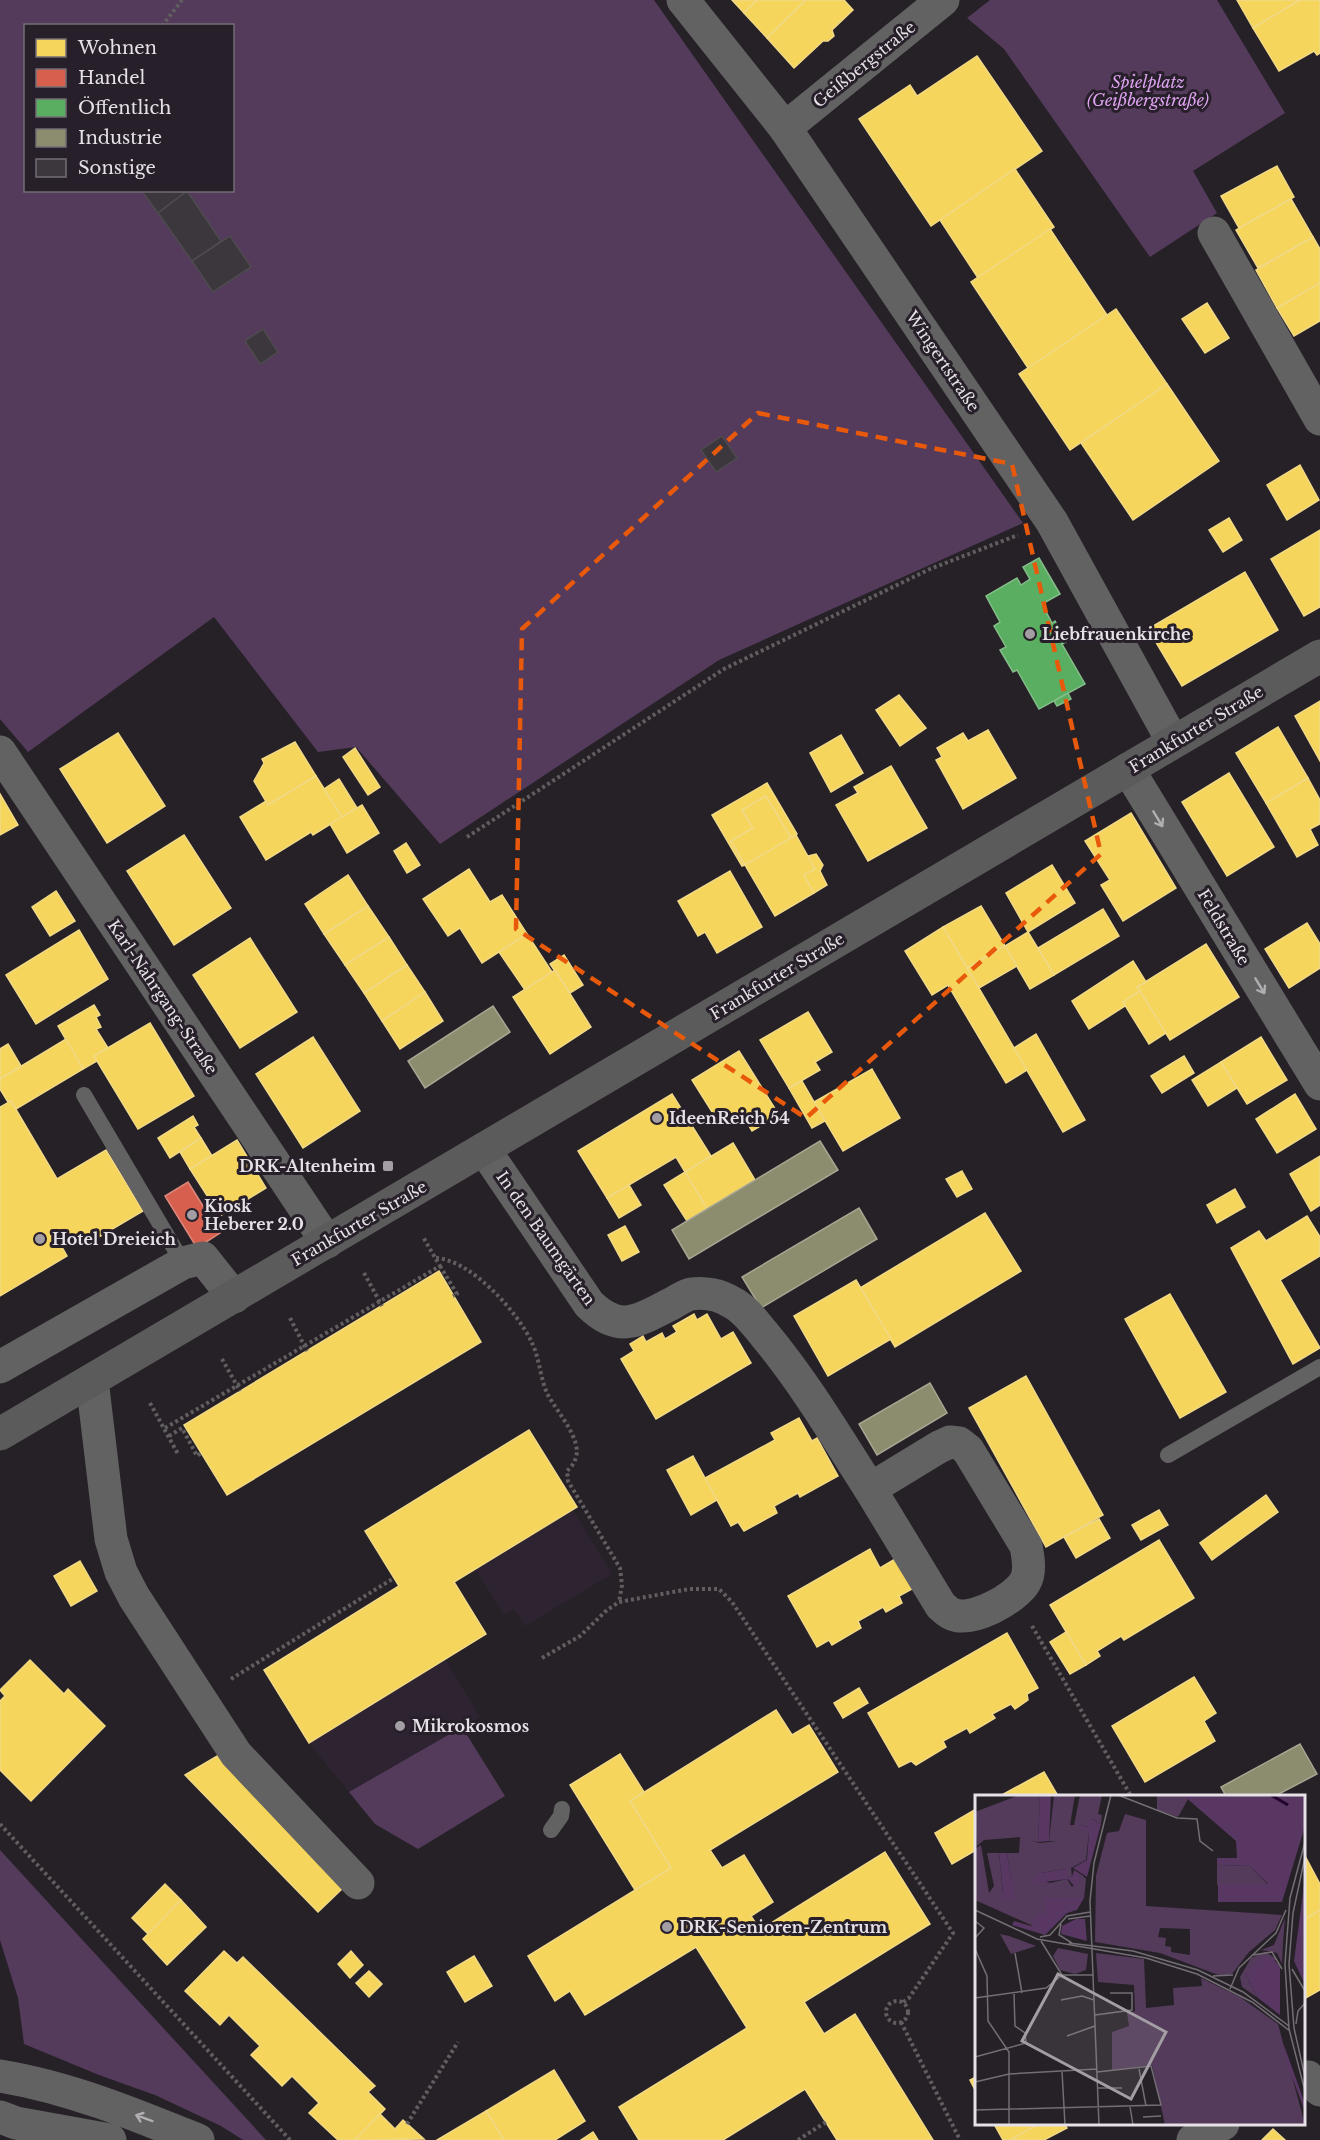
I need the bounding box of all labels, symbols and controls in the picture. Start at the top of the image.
street label: Geißbergstraße [809,17,919,111]
legend [24,24,234,192]
text: Wohnen [77,37,157,59]
text: Handel [78,67,145,89]
park label: Spielplatz (Geißbergstraße) [1087,72,1209,110]
text: Öffentlich [78,96,172,119]
text: Industrie [78,127,162,149]
text: Sonstige [78,157,156,179]
street label: Wingertstraße [901,306,984,415]
place label: Liebfrauenkirche [1042,624,1191,644]
marker: Liebfrauenkirche [1023,627,1037,641]
street label: Frankfurter Straße [1125,681,1267,777]
one-way arrow [1153,810,1165,827]
street label: Feldstraße [1194,885,1254,969]
street label: Karl-Nahrgang-Straße [104,916,222,1078]
street label: Frankfurter Straße [706,928,848,1024]
one-way arrow [1254,977,1266,994]
place label: IdeenReich 54 [669,1108,790,1128]
marker: IdeenReich 54 [650,1111,664,1125]
place label: DRK-Altenheim [239,1156,376,1176]
marker: DRK-Altenheim [381,1159,395,1173]
street label: In den Baumgärten [492,1167,600,1309]
street label: Frankfurter Straße [288,1176,430,1270]
place label: Kiosk Heberer 2.0 [204,1196,304,1234]
marker: Kiosk Heberer 2.0 [185,1208,199,1222]
place label: Hotel Dreieich [52,1229,177,1249]
marker: Hotel Dreieich [33,1232,47,1246]
place label: Mikrokosmos [412,1716,529,1736]
marker: Mikrokosmos [393,1719,407,1733]
inset map [975,1795,1305,2125]
place label: DRK-Senioren-Zentrum [679,1917,887,1937]
marker: DRK-Senioren-Zentrum [660,1920,674,1934]
one-way arrow [135,2112,153,2123]

